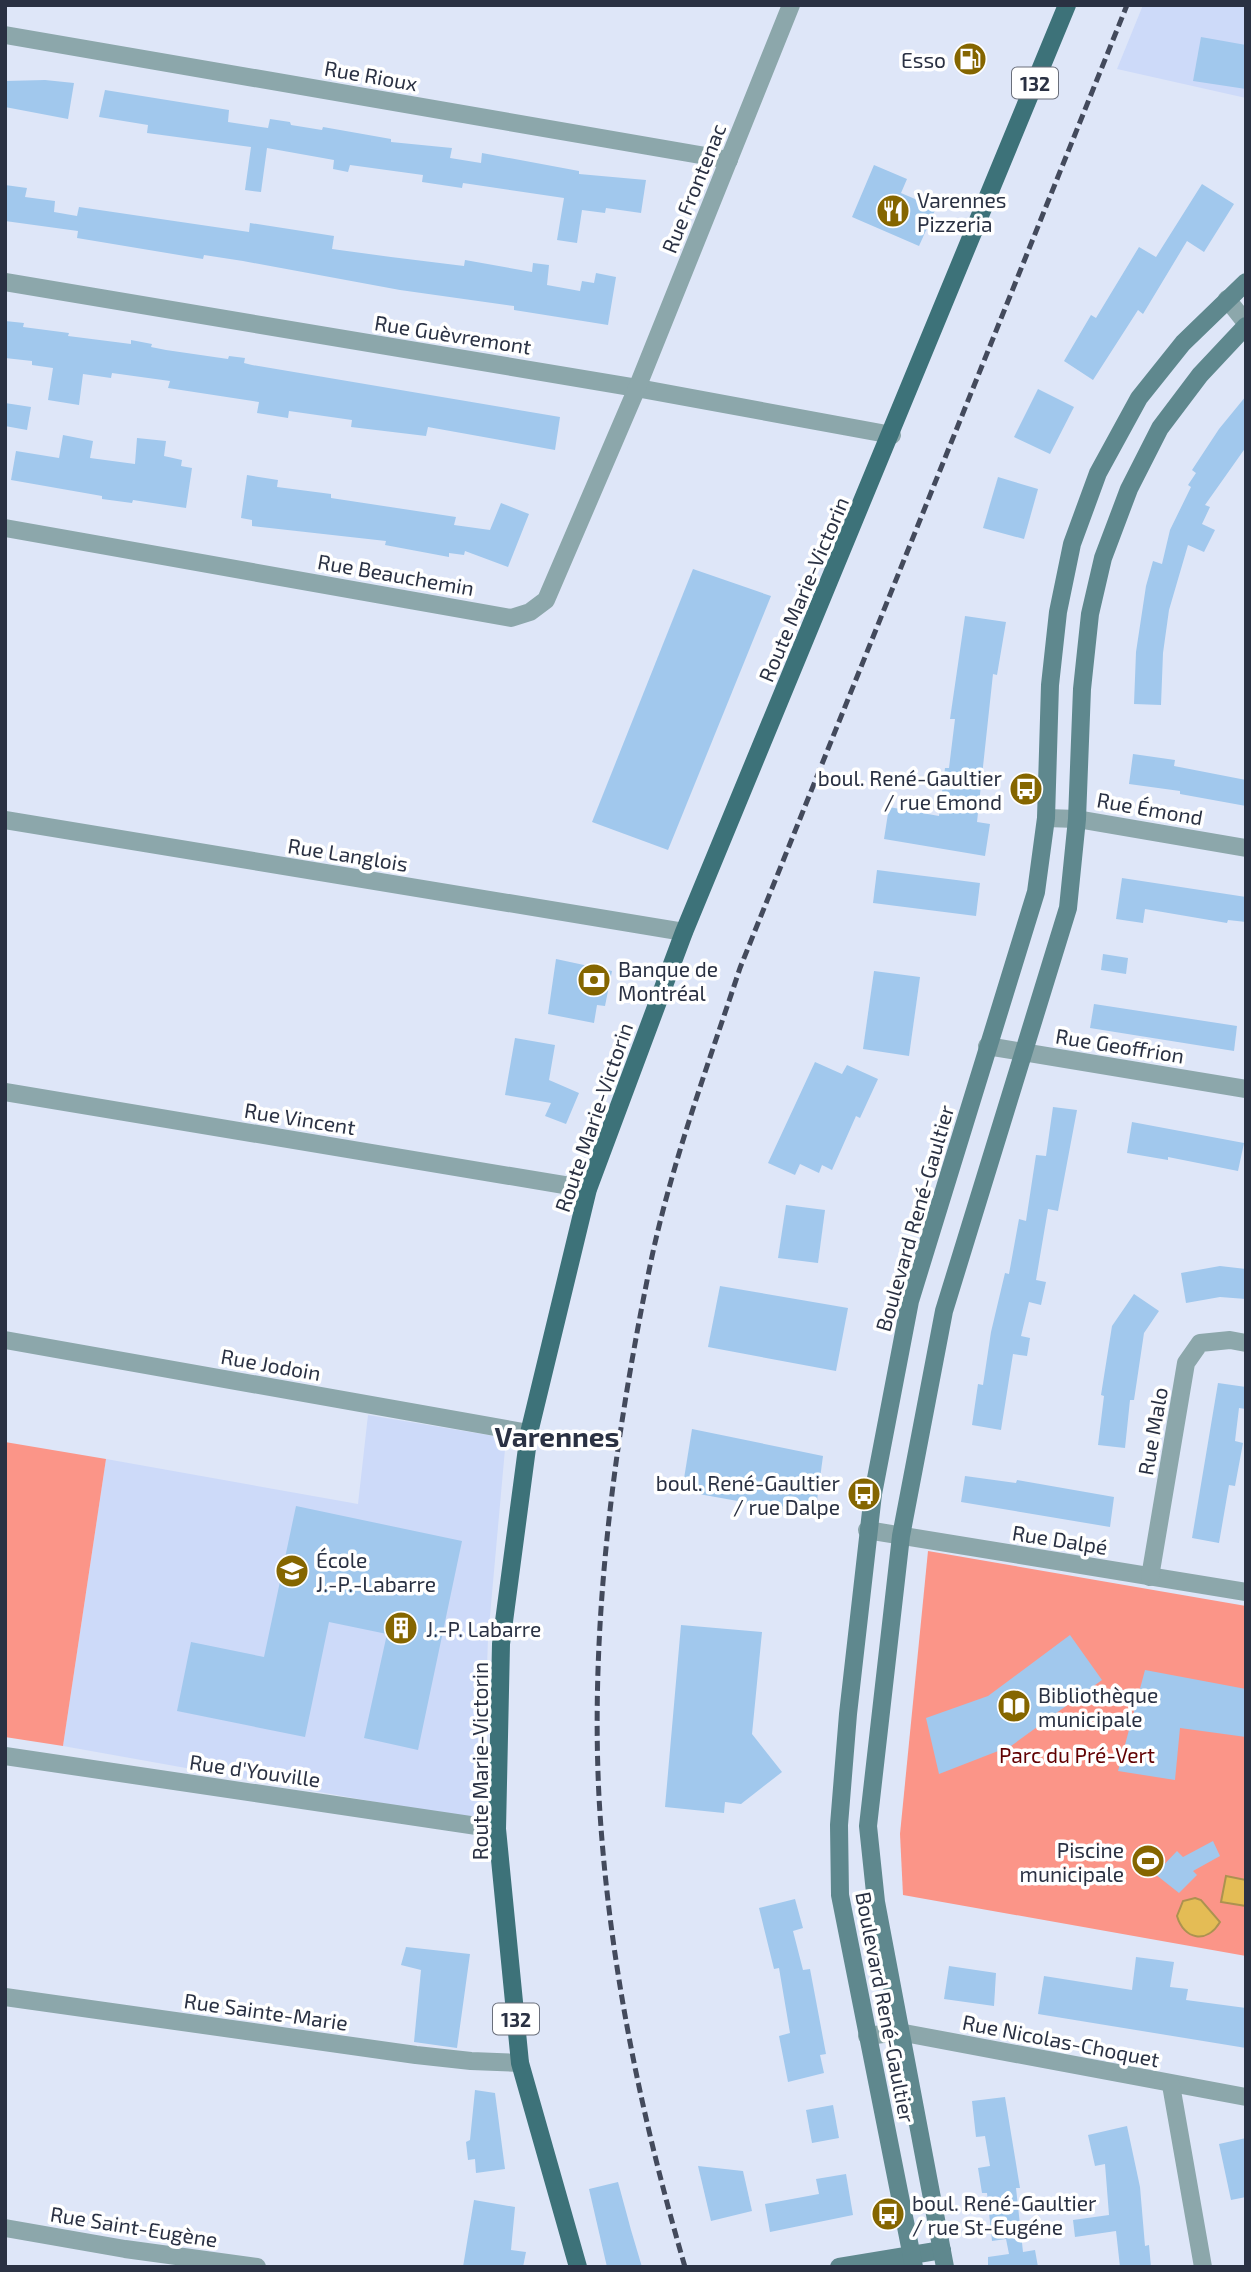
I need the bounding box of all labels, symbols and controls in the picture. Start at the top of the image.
fuel station icon: Esso [951,40,989,78]
place label: Esso [901,47,946,72]
street label: Rue Rioux [322,55,420,95]
road number: 132 [1012,68,1058,99]
street label: Rue Frontenac [656,120,730,256]
place label: Varennes Pizzeria [917,187,1007,236]
restaurant icon: Varennes Pizzeria [874,192,912,230]
street label: Rue Guèvremont [373,309,533,359]
street label: Route Marie-Victorin [753,493,853,685]
street label: Rue Beauchemin [316,548,476,600]
place label: boul. René-Gaultier / rue Emond [818,765,1003,814]
bus stop icon: boul. René-Gaultier / rue Emond [1007,770,1045,808]
street label: Rue Émond [1095,786,1205,830]
street label: Rue Langlois [286,832,410,876]
place label: Banque de Montréal [618,956,718,1005]
bank icon: Banque de Montréal [575,961,613,999]
street label: Route Marie-Victorin [549,1019,637,1215]
street label: Rue Geoffrion [1054,1022,1186,1068]
street label: Rue Vincent [243,1097,357,1139]
street label: Boulevard René-Gaultier [870,1101,959,1334]
street label: Rue Jodoin [219,1343,323,1385]
street label: Rue Malo [1132,1385,1172,1477]
district label: Varennes [495,1419,619,1453]
place label: boul. René-Gaultier / rue Dalpe [656,1470,841,1519]
bus stop icon: boul. René-Gaultier / rue Dalpe [845,1475,883,1513]
street label: Rue Dalpé [1011,1519,1109,1559]
place label: École J.-P.-Labarre [316,1547,436,1596]
school or university icon: École J.-P.-Labarre [273,1552,311,1590]
building icon: J.-P. Labarre [382,1609,420,1647]
place label: J.-P. Labarre [426,1616,541,1641]
street label: Route Marie-Victorin [467,1662,492,1860]
place label: Bibliothèque municipale [1038,1682,1158,1731]
library icon: Bibliothèque municipale [995,1687,1033,1725]
park label: Parc du Pré-Vert [999,1742,1155,1767]
street label: Rue d'Youville [188,1748,322,1792]
place label: Piscine municipale [1020,1837,1124,1886]
sports icon: Piscine municipale [1129,1842,1167,1880]
street label: Boulevard René-Gaultier [851,1889,921,2125]
street label: Rue Sainte-Marie [182,1987,350,2035]
road number: 132 [493,2004,539,2035]
street label: Rue Nicolas-Choquet [960,2009,1162,2071]
place label: boul. René-Gaultier / rue St-Eugéne [912,2190,1097,2239]
bus stop icon: boul. René-Gaultier / rue St-Eugéne [869,2195,907,2233]
street label: Rue Saint-Eugène [49,2200,219,2252]

